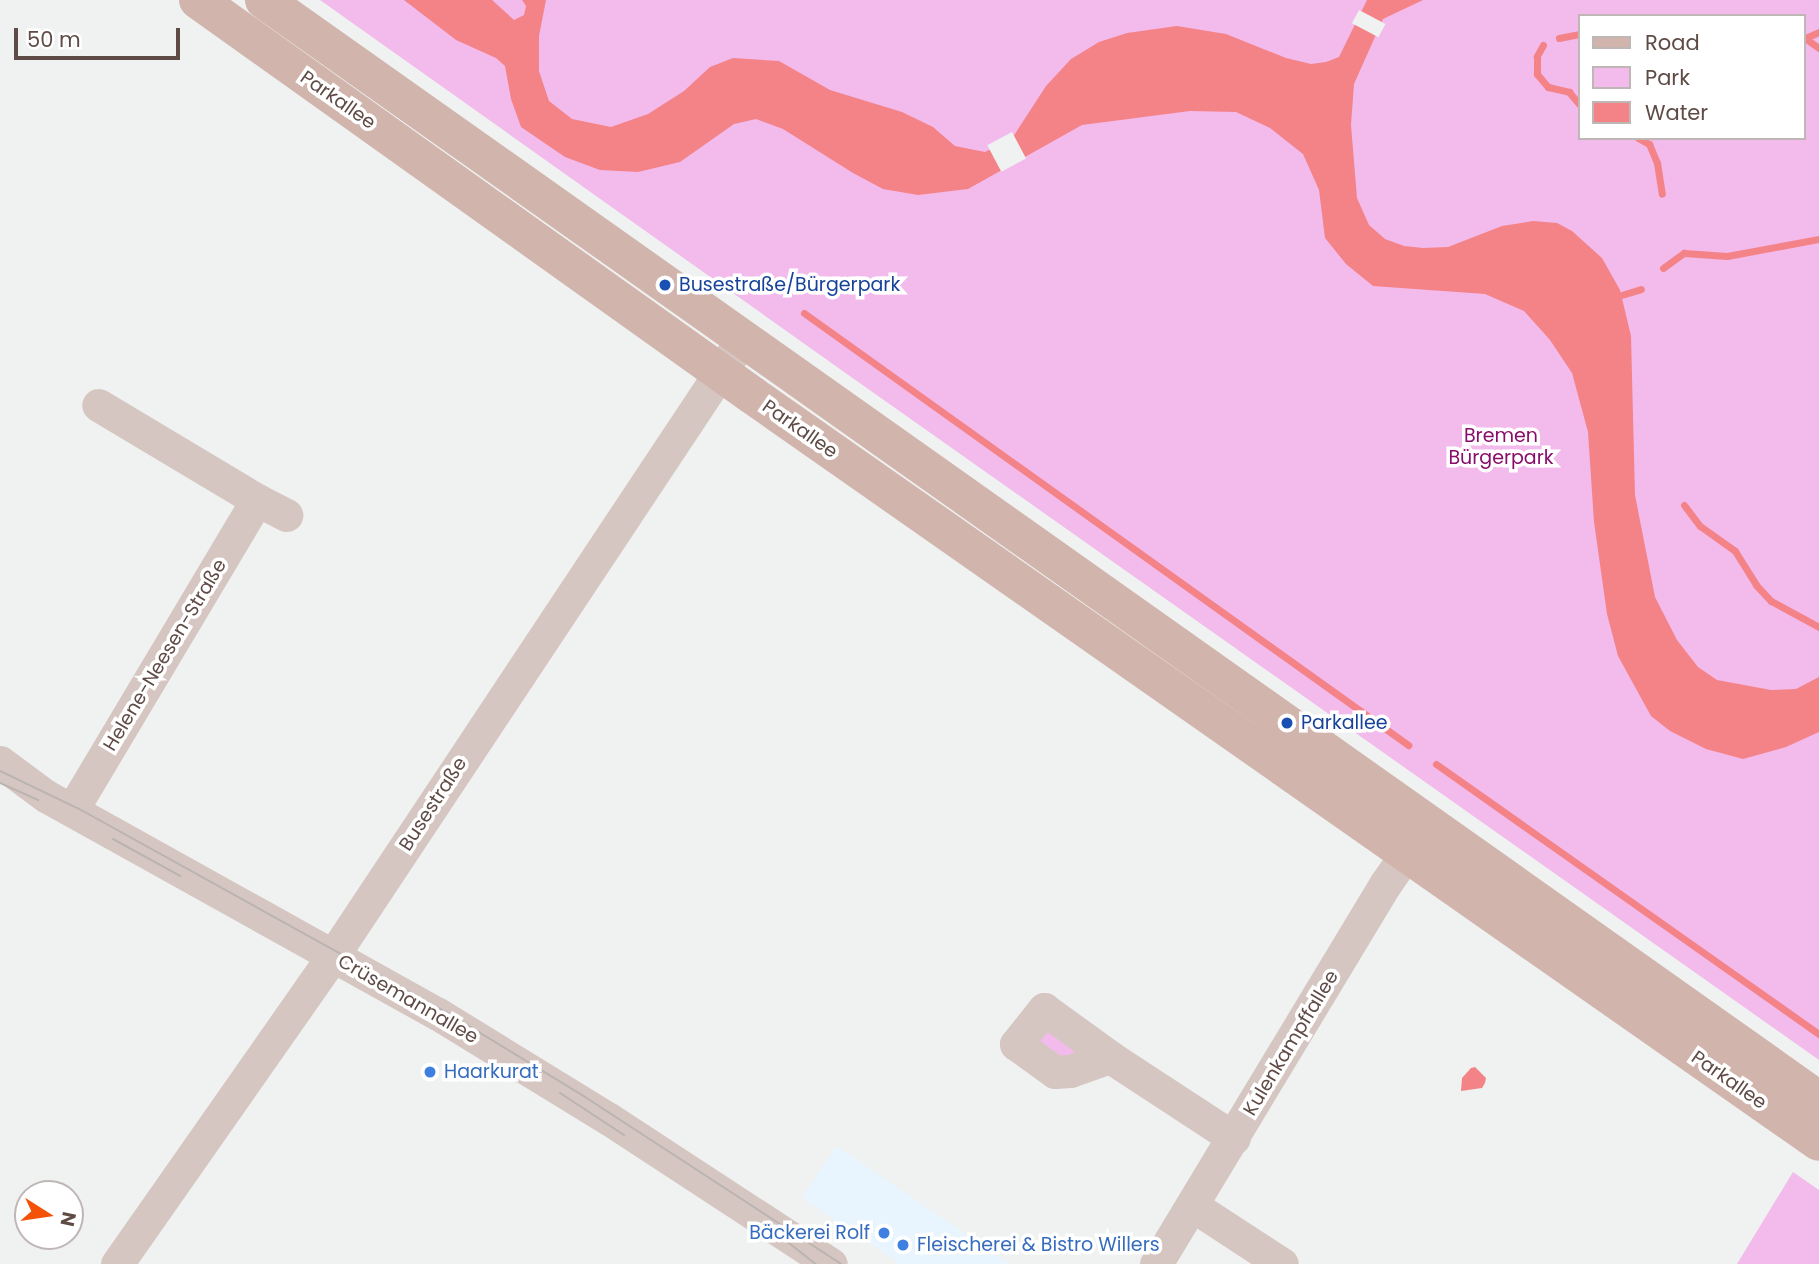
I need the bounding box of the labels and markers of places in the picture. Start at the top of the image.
place label: Busestraße/Bürgerpark [679,274,900,296]
marker: Busestraße/Bürgerpark [657,277,673,293]
place label: Parkallee [1301,712,1387,734]
marker: Parkallee [1279,715,1295,731]
place label: Haarkurat [444,1061,539,1083]
marker: Haarkurat [422,1064,438,1080]
place label: Bäckerei Rolf [749,1222,870,1244]
marker: Bäckerei Rolf [876,1225,892,1241]
place label: Fleischerei & Bistro Willers [917,1234,1160,1256]
marker: Fleischerei & Bistro Willers [895,1237,911,1253]

